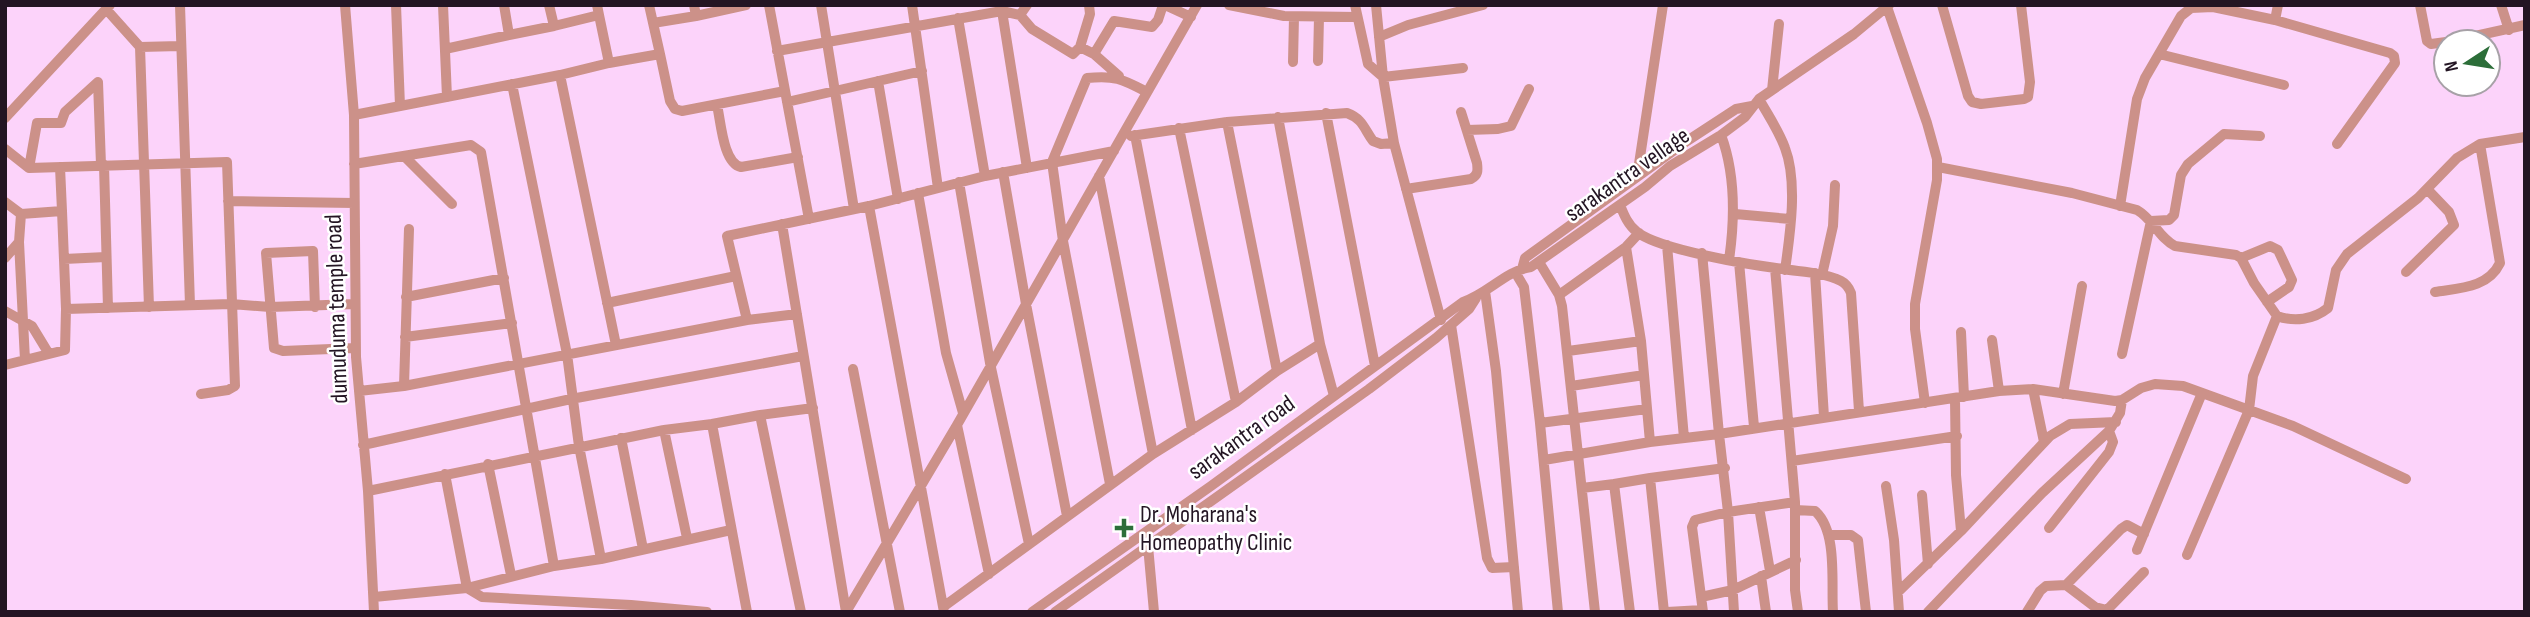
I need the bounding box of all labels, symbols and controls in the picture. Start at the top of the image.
north arrow [2432,28,2502,98]
text: N [2440,59,2464,74]
street label: sarakantra vellage [1559,121,1695,228]
street label: dumuduma temple road [319,214,354,404]
street label: sarakantra road [1182,389,1300,486]
place label: Dr. Moharana's Homeopathy Clinic [1140,500,1292,557]
marker: Dr. Moharana's Homeopathy Clinic [1114,518,1134,538]

